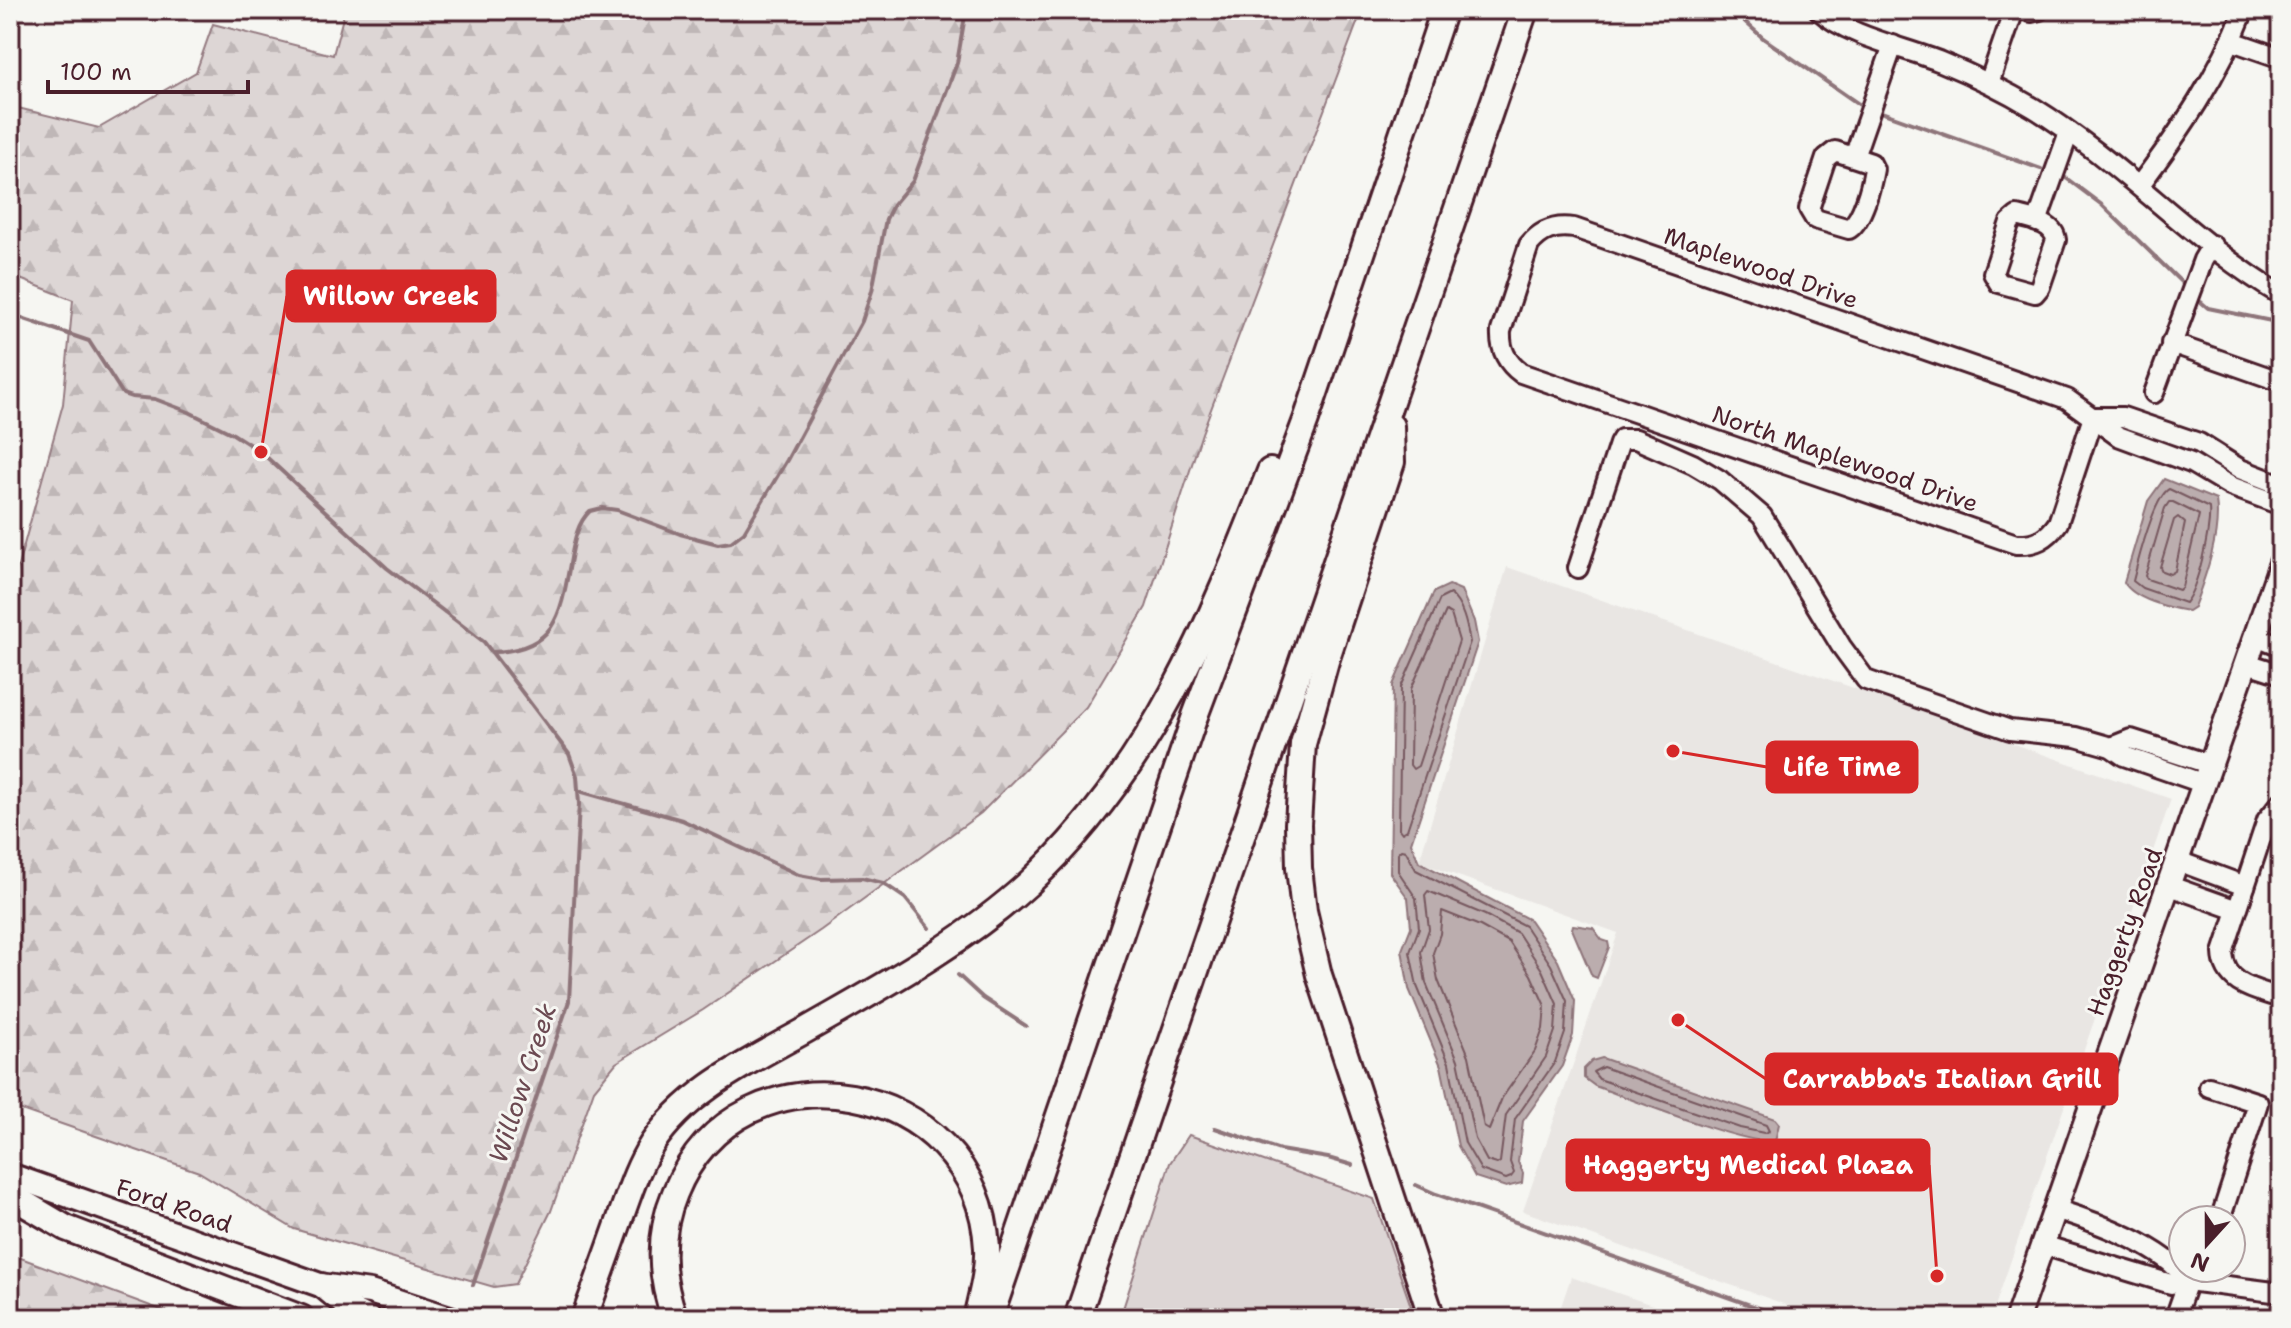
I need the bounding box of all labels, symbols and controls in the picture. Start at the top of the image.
scale bar [48,44,248,94]
text: 100 m [60,56,132,88]
street label: Maplewood Drive [1660,220,1862,316]
callout: Willow Creek [287,271,495,321]
text: Willow Creek [303,278,479,313]
street label: North Maplewood Drive [1708,398,1982,520]
callout: Life Time [1767,742,1917,792]
text: Life Time [1783,749,1901,784]
street label: Haggerty Road [2080,843,2170,1021]
water label: Willow Creek [480,999,564,1167]
callout: Carrabba's Italian Grill [1766,1054,2117,1104]
text: Carrabba's Italian Grill [1783,1061,2102,1096]
callout: Haggerty Medical Plaza [1567,1140,1929,1190]
text: Haggerty Medical Plaza [1583,1147,1913,1182]
street label: Ford Road [112,1171,236,1241]
north arrow [2167,1204,2247,1284]
text: N [2187,1246,2213,1279]

